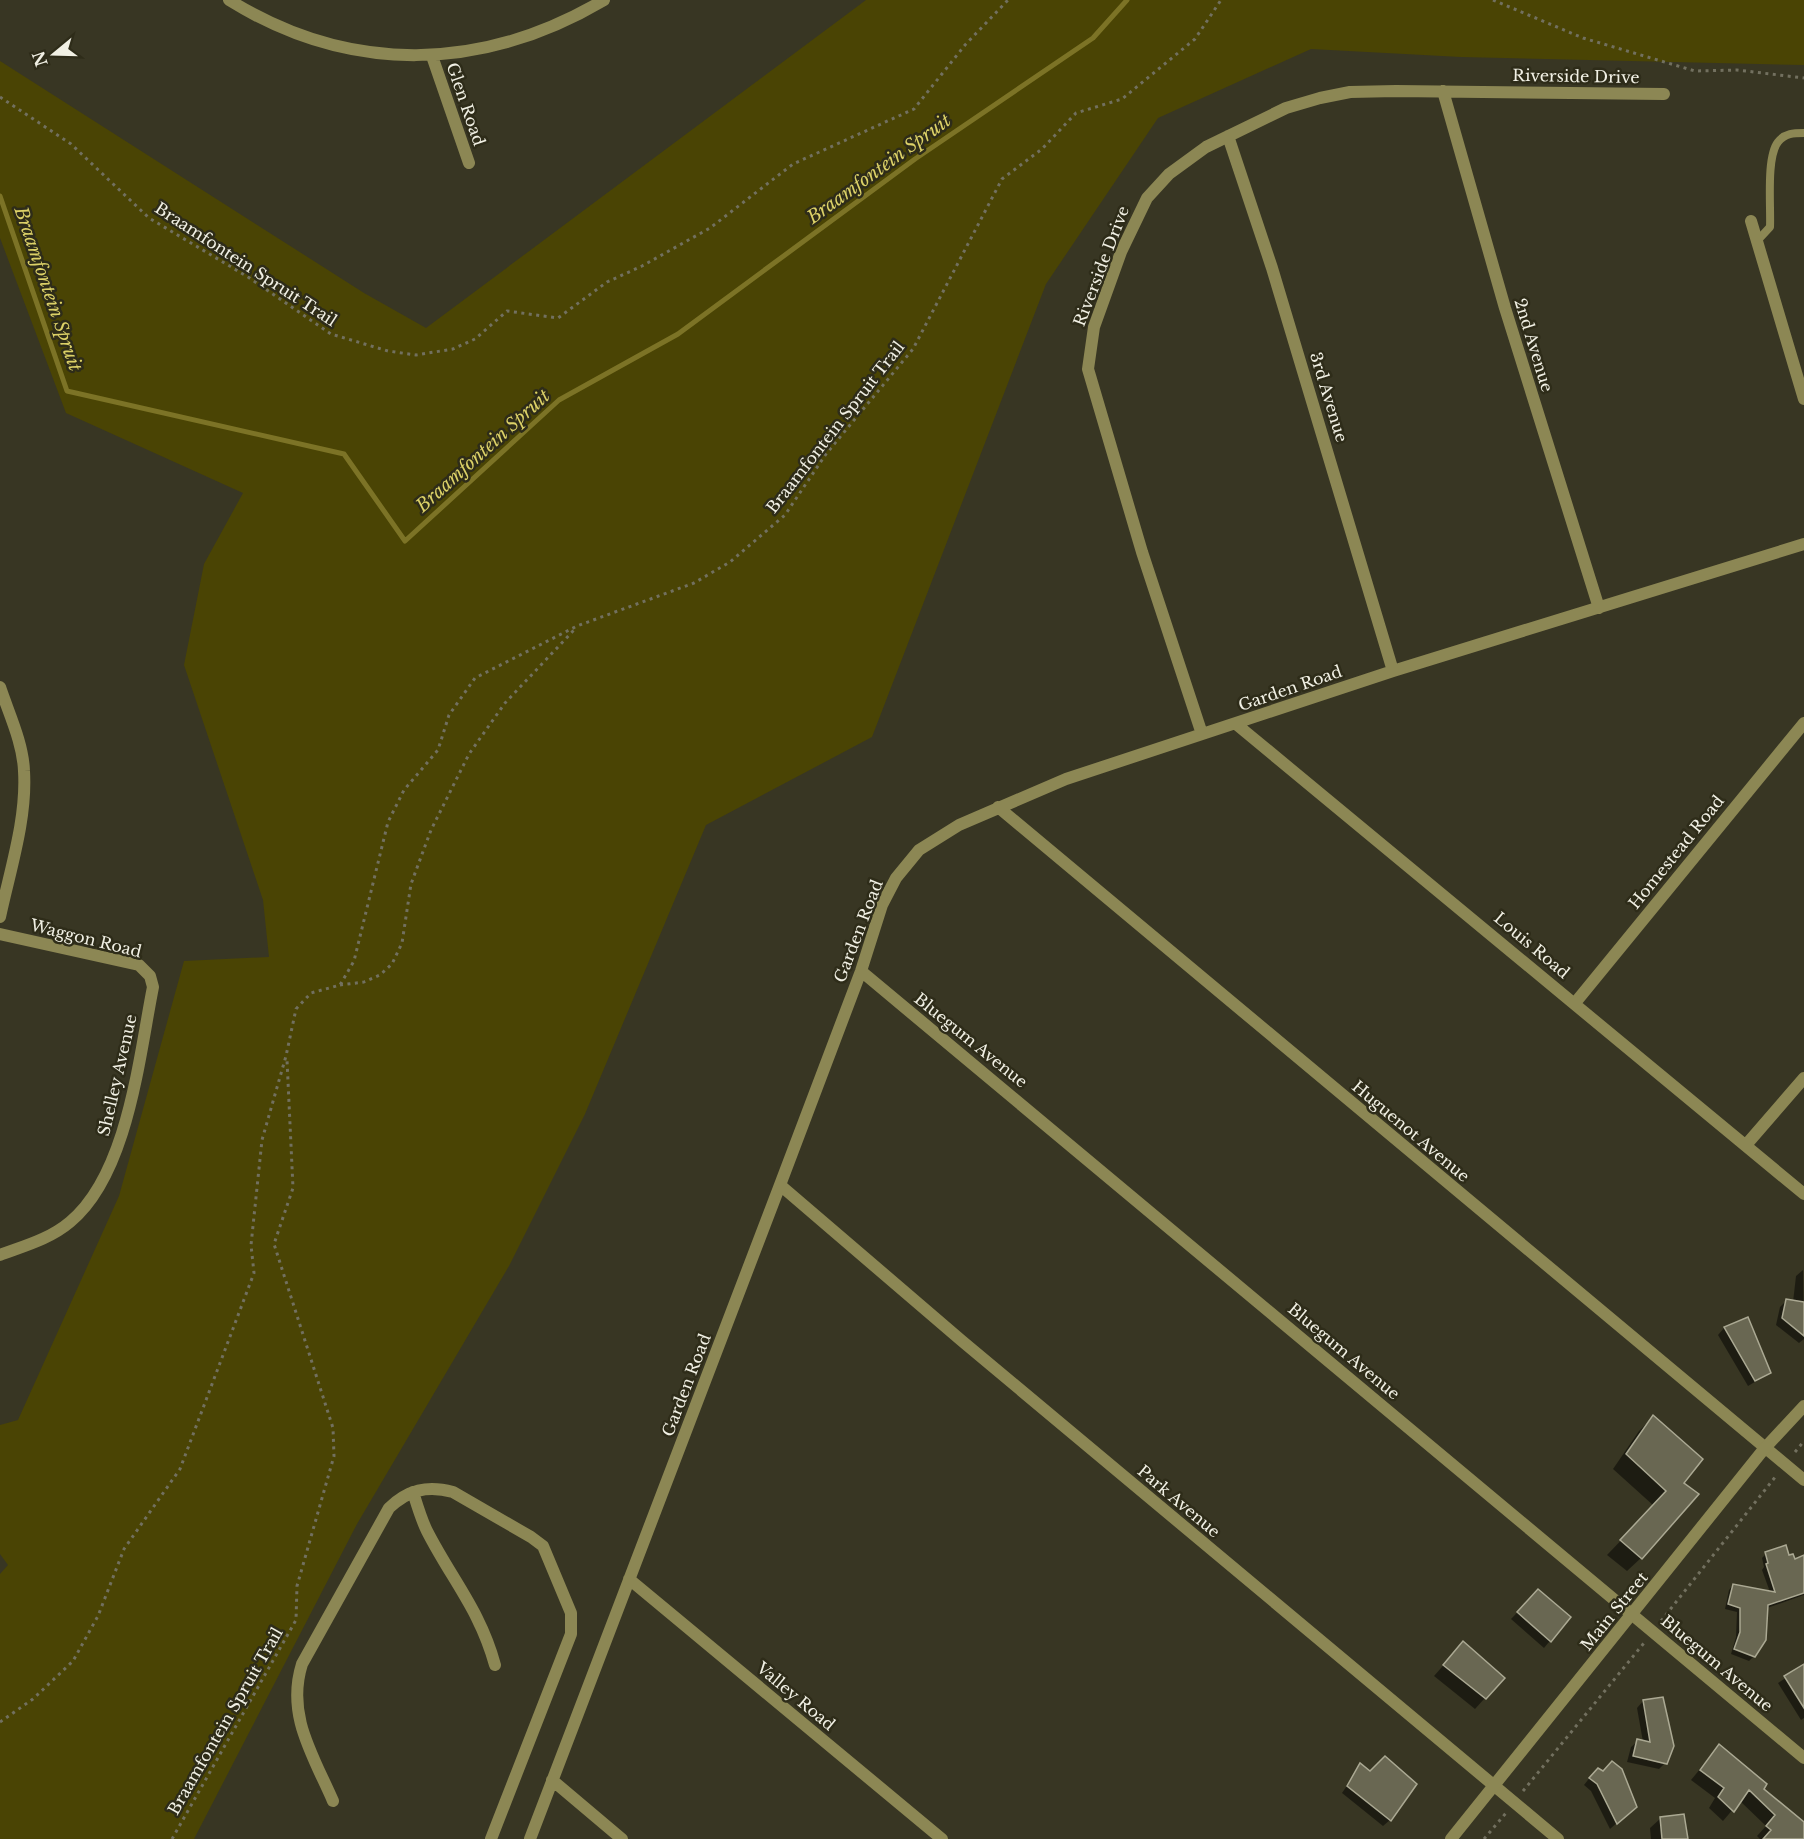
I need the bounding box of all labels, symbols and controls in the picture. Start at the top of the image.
north arrow [24,24,84,84]
text: N [28,49,52,69]
street label: Glen Road [442,60,490,148]
street label: Riverside Drive [1512,65,1640,87]
water label: Braamfontein Spruit [802,109,956,229]
street label: Braamfontein Spruit Trail [151,198,341,330]
water label: Braamfontein Spruit [9,203,87,375]
street label: Riverside Drive [1069,203,1133,329]
street label: 2nd Avenue [1510,296,1558,394]
street label: Braamfontein Spruit Trail [762,337,908,517]
street label: 3rd Avenue [1306,350,1352,444]
water label: Braamfontein Spruit [411,385,555,518]
street label: Garden Road [1235,661,1345,715]
street label: Homestead Road [1624,791,1728,913]
street label: Garden Road [829,877,887,985]
street label: Louis Road [1490,908,1574,983]
street label: Waggon Road [27,914,144,962]
street label: Bluegum Avenue [910,988,1032,1092]
street label: Shelley Avenue [93,1012,141,1138]
street label: Huguenot Avenue [1348,1076,1474,1186]
street label: Bluegum Avenue [1284,1298,1404,1404]
street label: Garden Road [657,1331,715,1439]
street label: Park Avenue [1134,1461,1224,1541]
street label: Main Street [1576,1568,1652,1654]
street label: Bluegum Avenue [1657,1610,1777,1716]
street label: Braamfontein Spruit Trail [163,1624,287,1818]
street label: Valley Road [752,1657,839,1735]

